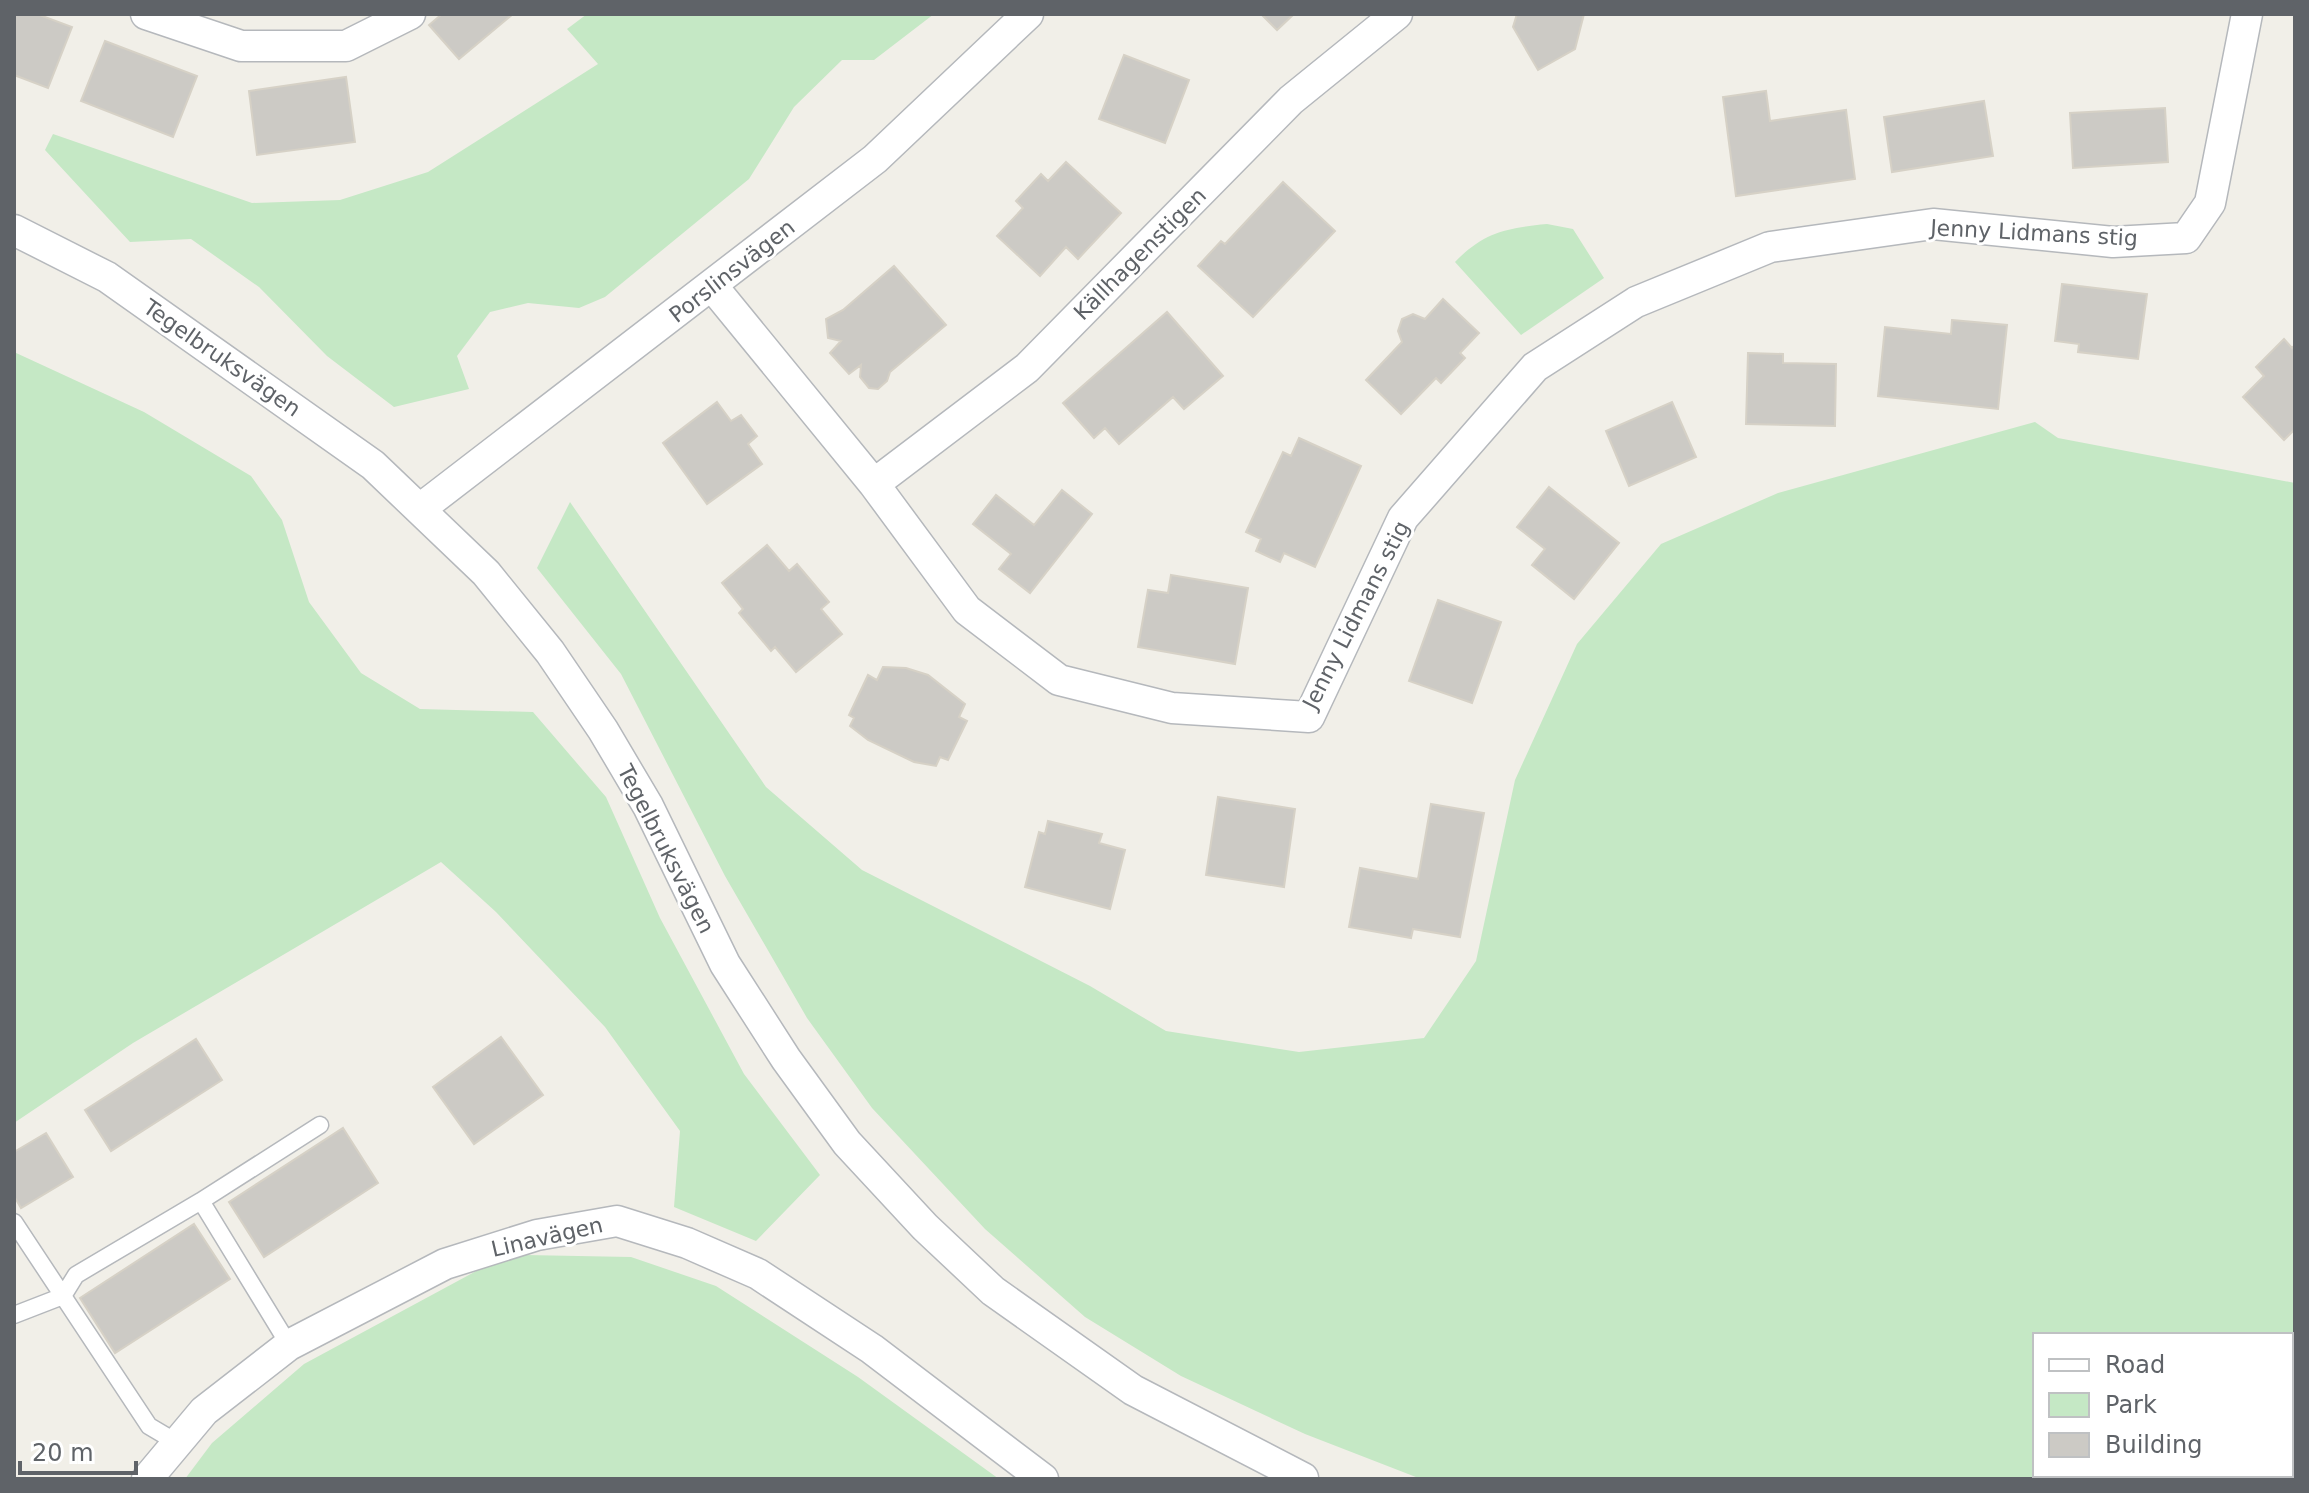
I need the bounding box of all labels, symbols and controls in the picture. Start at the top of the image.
street label: Källhagenstigen [1069,183,1211,325]
street label: Porslinsvägen [664,214,800,328]
street label: Jenny Lidmans stig [1928,215,2138,251]
street label: Tegelbruksvägen [138,294,305,422]
street label: Jenny Lidmans stig [1297,517,1414,715]
street label: Tegelbruksvägen [612,760,719,938]
street label: Linavägen [489,1212,605,1262]
legend [2033,1333,2293,1477]
text: Road [2105,1351,2165,1379]
text: Park [2105,1391,2157,1419]
scale bar [20,1425,136,1475]
text: Building [2105,1431,2202,1459]
text: 20 m [32,1439,94,1467]

